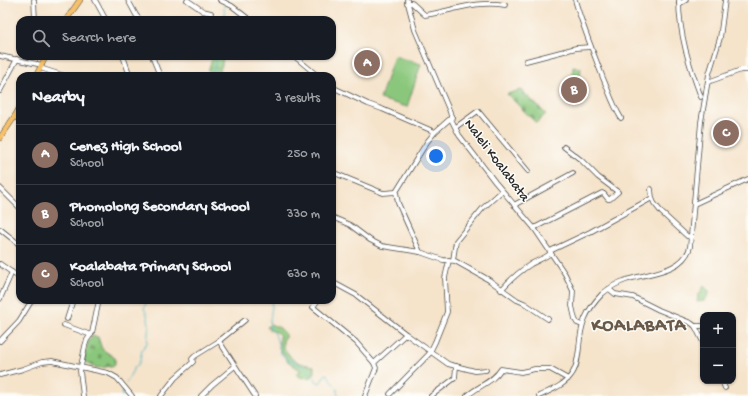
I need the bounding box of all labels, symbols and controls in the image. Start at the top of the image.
search box [16,16,336,60]
icon: search [30,27,52,49]
text: Search here [62,29,136,47]
pin: A [354,48,380,78]
pin: B [561,75,587,105]
text: Nearby [32,88,85,108]
text: 3 results [275,91,320,106]
street label: Naleli Koalabata [459,116,533,207]
pin: C [713,118,739,148]
text: Cenez High School [70,138,182,156]
your location [426,146,446,166]
text: A [41,147,49,162]
text: 250 m [287,147,320,162]
text: School [70,156,104,171]
text: Phomolong Secondary School [70,198,250,216]
text: B [42,207,48,222]
text: 330 m [287,207,320,222]
text: School [70,216,104,231]
text: Koalabata Primary School [70,258,231,276]
text: C [41,267,49,282]
text: 630 m [287,267,320,282]
text: School [70,276,104,291]
map controls [700,312,736,384]
button: + [700,312,736,348]
district label: KOALABATA [591,316,687,337]
button: − [700,348,736,384]

